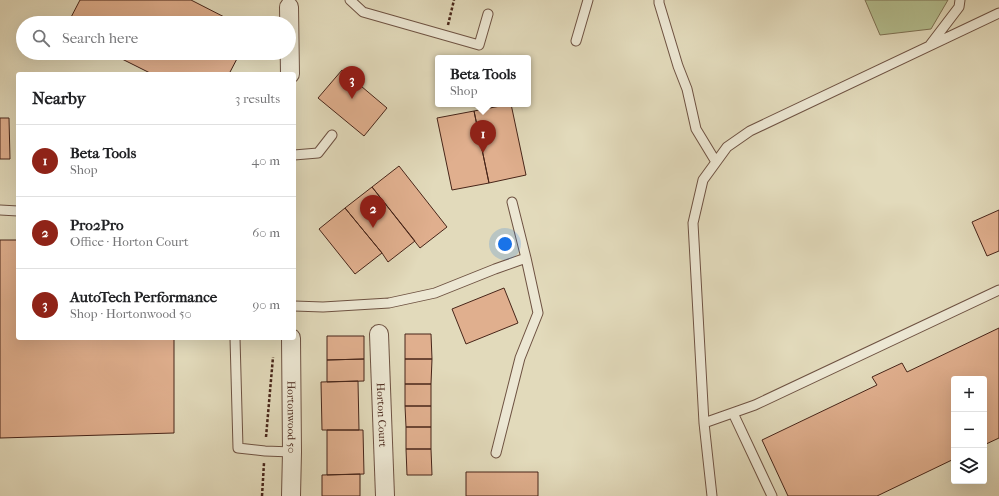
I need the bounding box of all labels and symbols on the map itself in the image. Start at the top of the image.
pin: 3 [339,66,365,99]
pin: 1 [470,120,496,153]
pin: 2 [360,195,386,228]
your location [495,234,515,254]
street label: Hortonwood 50 [284,381,298,453]
street label: Horton Court [374,382,389,448]

